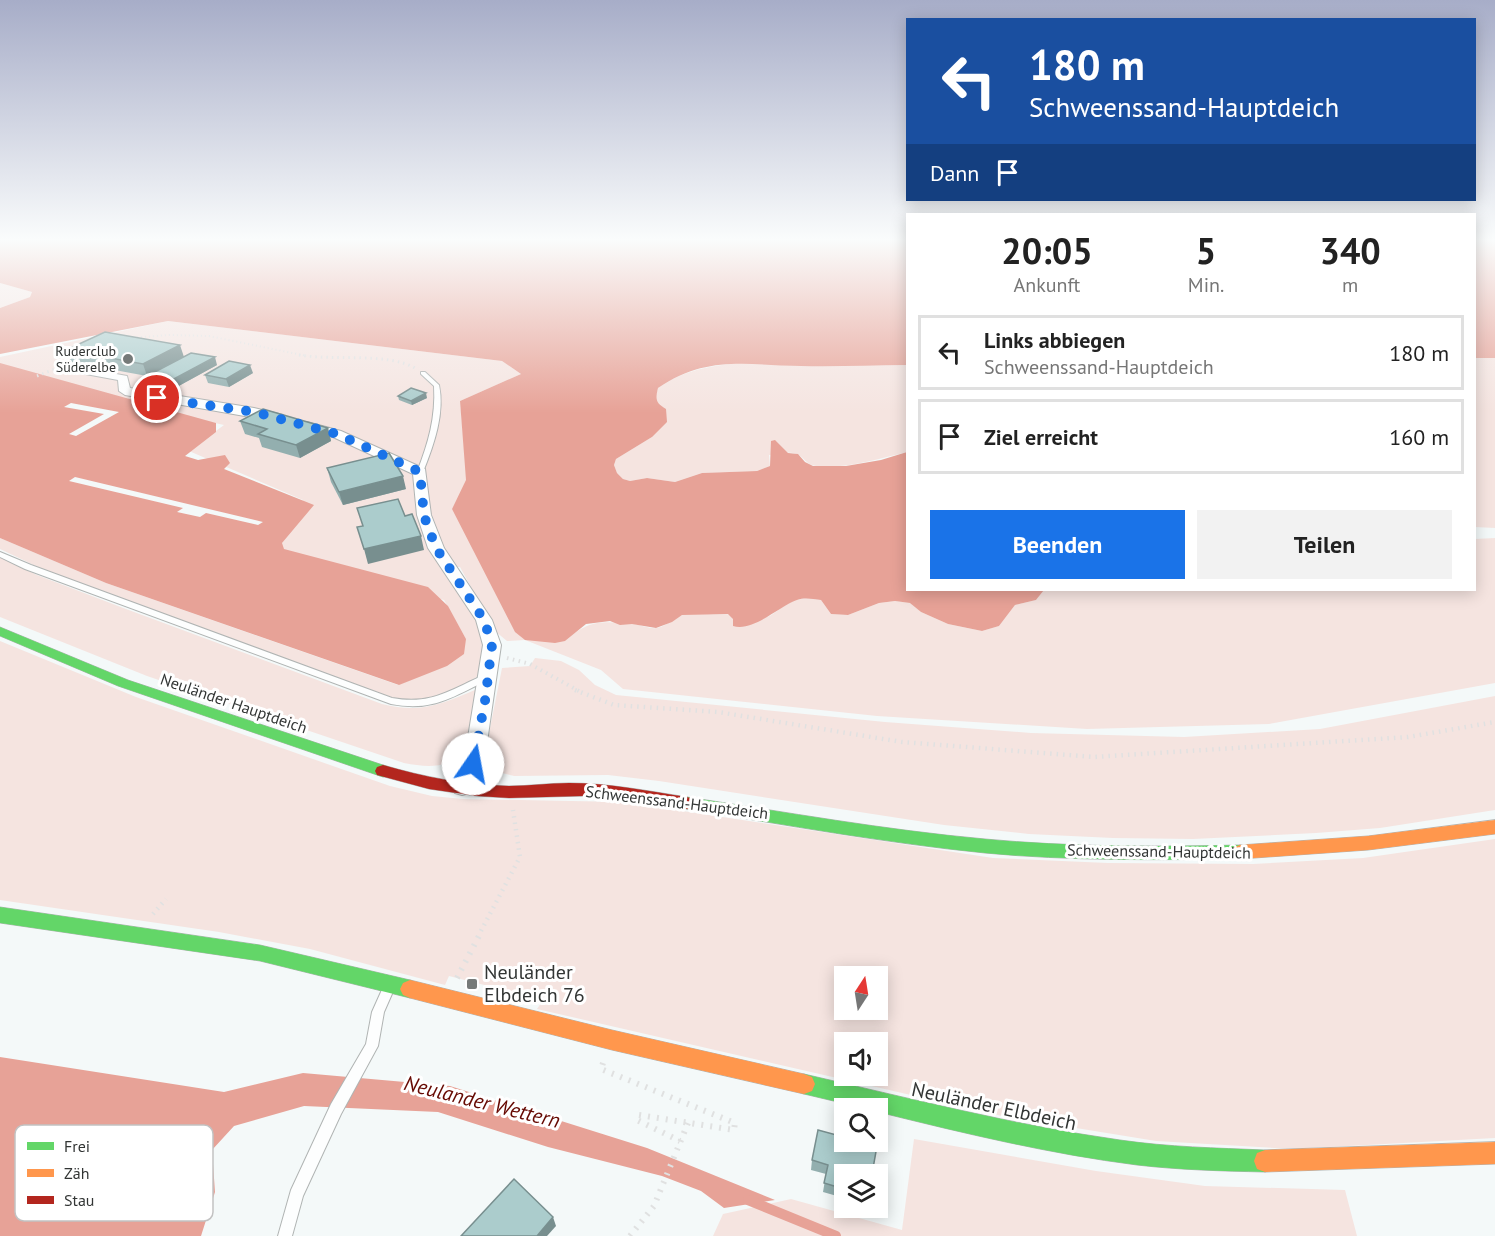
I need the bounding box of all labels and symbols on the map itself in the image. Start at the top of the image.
place label: Ruderclub Süderelbe [55,342,116,376]
marker: Ruderclub Süderelbe [121,352,135,366]
pin [131,372,182,423]
street label: Neuländer Hauptdeich [158,669,310,737]
position arrow [441,732,505,796]
street label: Schweenssand-Hauptdeich [585,781,769,823]
street label: Schweenssand-Hauptdeich [1067,839,1251,863]
place label: Neuländer Elbdeich 76 [484,959,585,1008]
north arrow [834,966,888,1020]
marker: Neuländer Elbdeich 76 [465,977,479,991]
water label: Neulander Wettern [401,1069,563,1134]
street label: Neuländer Elbdeich [909,1076,1079,1136]
legend [15,1125,213,1221]
text: Frei [64,1136,90,1156]
text: Zäh [64,1163,89,1183]
text: Stau [64,1190,94,1210]

